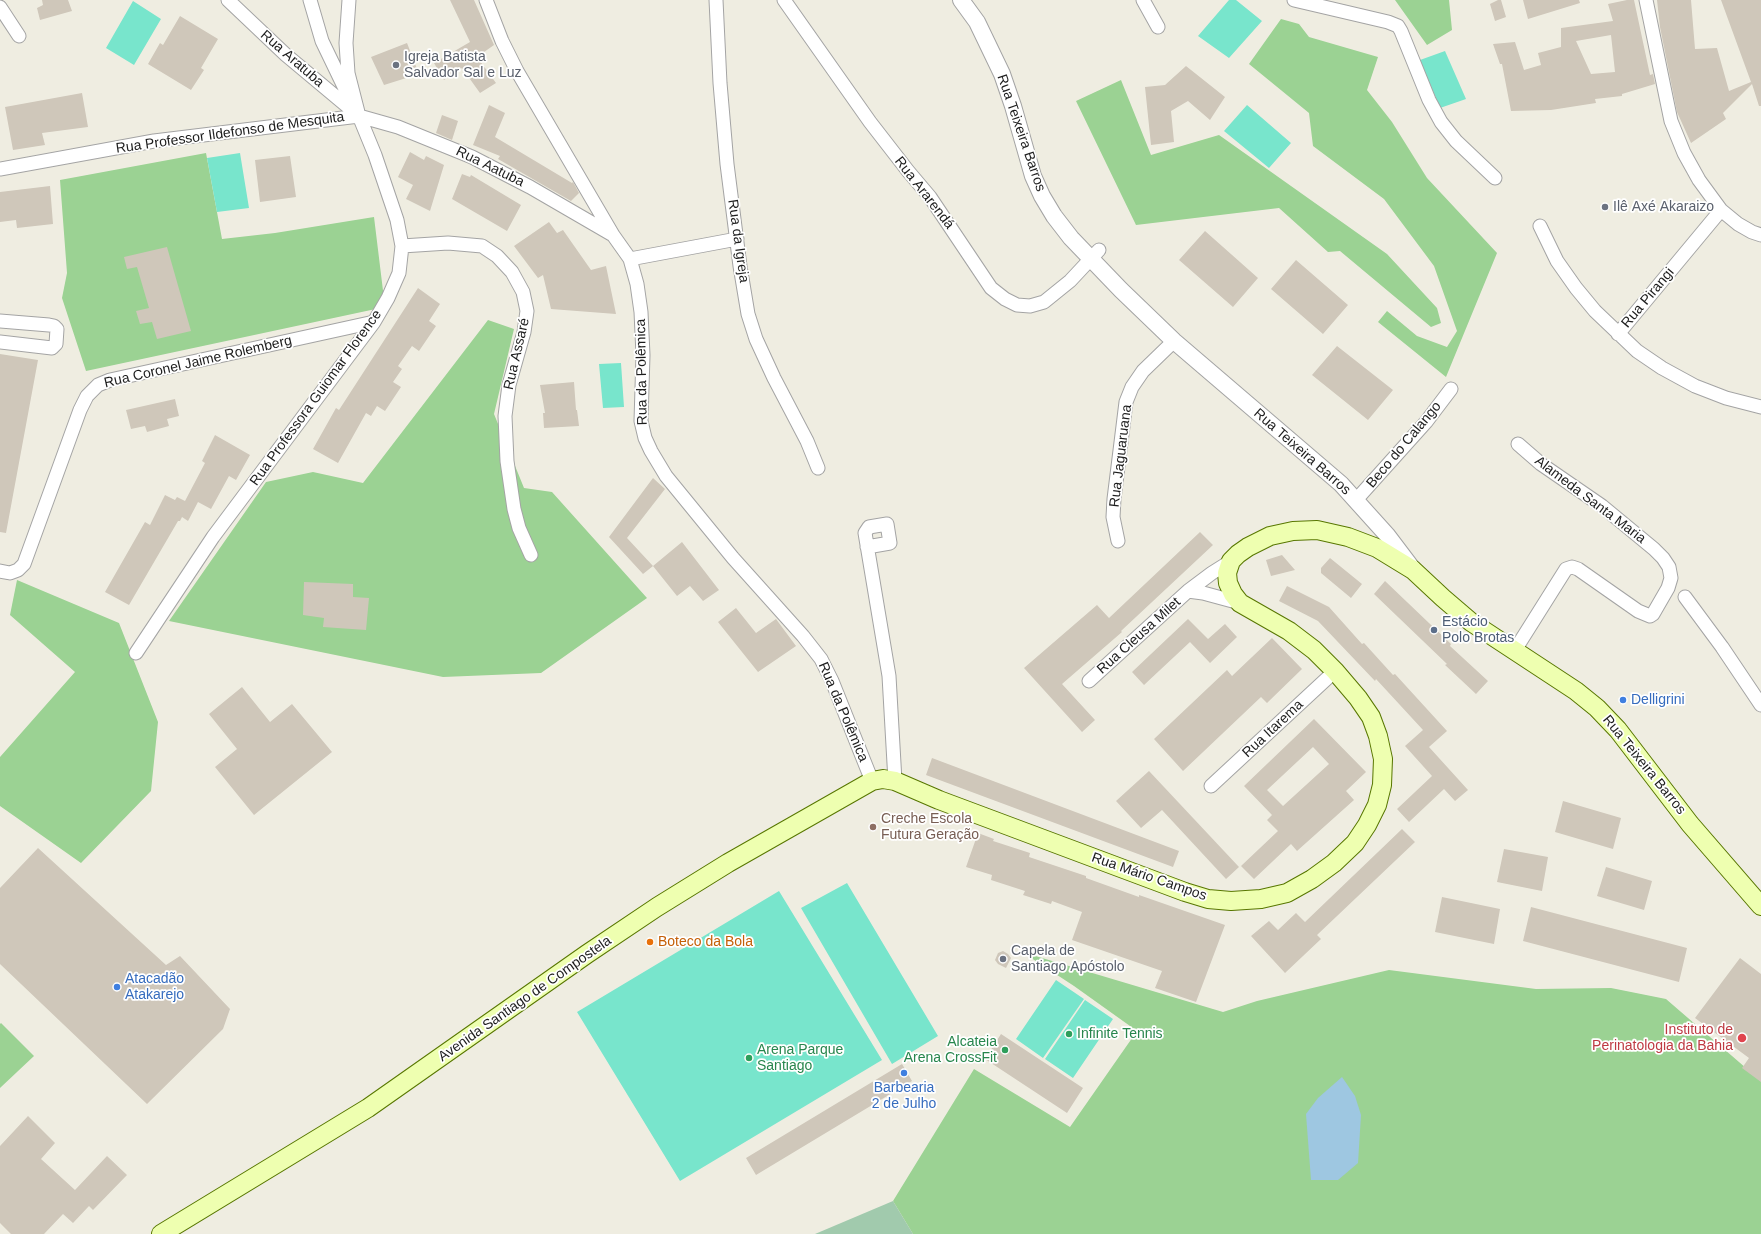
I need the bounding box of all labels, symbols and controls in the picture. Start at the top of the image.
street label: Rua Aratuba [257,27,327,91]
place label: Igreja Batista Salvador Sal e Luz [404,49,522,82]
marker: Igreja Batista Salvador Sal e Luz [391,60,401,70]
street label: Rua Teixeira Barros [993,72,1049,194]
street label: Rua Professor Ildefonso de Mesquita [115,109,345,157]
street label: Rua Aatuba [453,143,527,191]
street label: Rua Ararendá [891,153,957,233]
street label: Rua da Igreja [724,198,752,284]
place label: Ilê Axé Akaraizo [1613,199,1714,215]
marker: Ilê Axé Akaraizo [1600,202,1610,212]
street label: Rua Pirangi [1618,265,1678,331]
street label: Rua Professora Guiomar Florence [247,307,385,489]
street label: Rua Assaré [501,316,533,392]
street label: Rua da Polêmica [633,319,651,425]
street label: Rua Coronel Jaime Rolemberg [102,332,294,392]
street label: Beco do Calango [1363,398,1445,492]
street label: Rua Jaguaruana [1106,404,1136,508]
street label: Rua Teixeira Barros [1250,405,1354,499]
street label: Alameda Santa Maria [1531,453,1649,547]
street label: Rua Cleusa Milet [1094,594,1184,678]
place label: Estácio Polo Brotas [1442,614,1514,646]
marker: Estácio Polo Brotas [1429,625,1439,635]
street label: Rua da Polêmica [814,660,872,764]
place label: Delligrini [1631,692,1685,708]
marker: Delligrini [1618,695,1628,705]
street label: Rua Itarema [1239,697,1307,761]
street label: Rua Teixeira Barros [1599,712,1689,818]
place label: Creche Escola Futura Geração [881,811,979,844]
marker: Creche Escola Futura Geração [868,822,878,832]
street label: Rua Mário Campos [1089,849,1209,905]
street label: Avenida Santiago de Compostela [435,933,615,1065]
place label: Boteco da Bola [658,934,753,950]
marker: Boteco da Bola [645,937,655,947]
place label: Capela de Santiago Apóstolo [1011,943,1125,976]
marker: Capela de Santiago Apóstolo [998,954,1008,964]
place label: Atacadão Atakarejo [125,971,184,1004]
marker: Atacadão Atakarejo [112,982,122,992]
place label: Instituto de Perinatologia da Bahia [1592,1022,1733,1054]
place label: Infinite Tennis [1077,1026,1163,1042]
marker: Infinite Tennis [1064,1029,1074,1039]
marker: Instituto de Perinatologia da Bahia [1736,1032,1748,1044]
place label: Alcateia Arena CrossFit [904,1034,997,1066]
place label: Arena Parque Santiago [757,1042,843,1074]
marker: Alcateia Arena CrossFit [1000,1045,1010,1055]
marker: Arena Parque Santiago [744,1053,754,1063]
marker: Barbearia 2 de Julho [899,1068,909,1078]
place label: Barbearia 2 de Julho [872,1080,936,1112]

